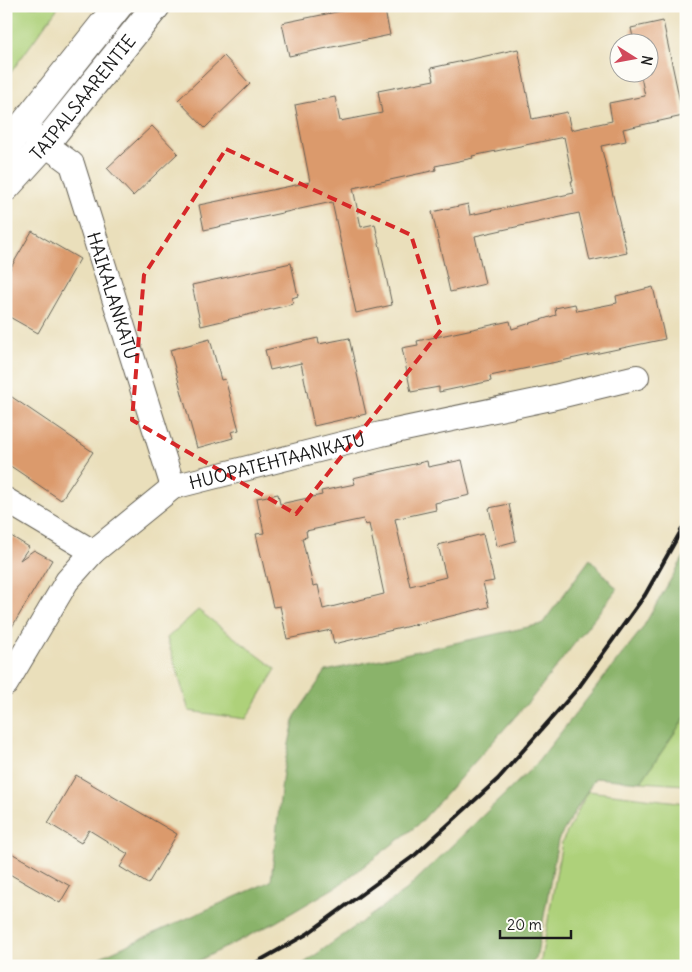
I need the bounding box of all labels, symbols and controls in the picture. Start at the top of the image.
street label: TAIPALSAARENTIE [25,30,140,165]
north arrow [610,32,660,82]
text: N [637,54,657,67]
street label: HAIKALANKATU [82,229,144,362]
street label: HUOPATEHTAANKATU [186,427,367,494]
scale bar [500,907,571,939]
text: 20 m [507,915,542,934]

